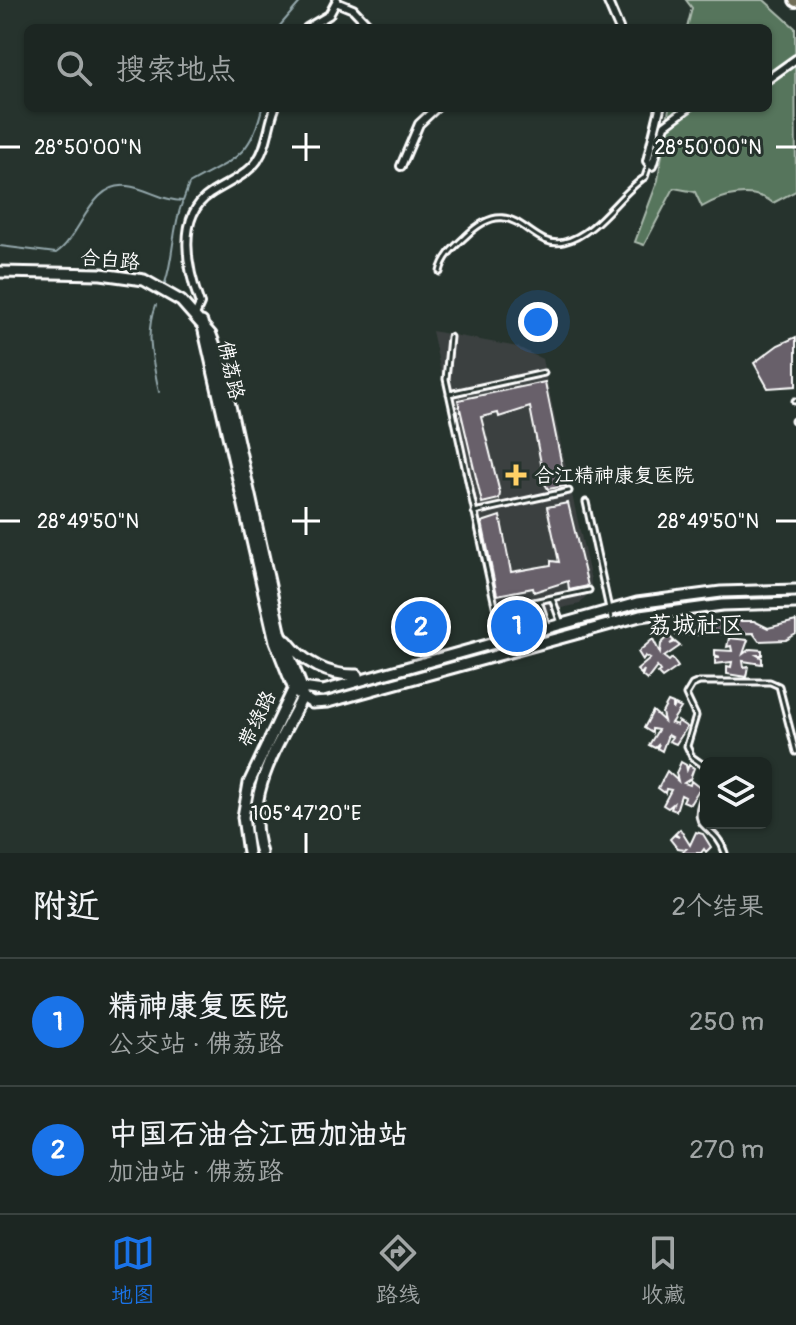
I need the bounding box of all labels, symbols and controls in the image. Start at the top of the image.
search box [24,24,772,112]
icon: search [52,46,96,90]
text: 搜索地点 [116,51,236,88]
text: 28°50'00"N [34,135,142,160]
text: 28°50'00"N [654,135,762,160]
street label: 合白路 [79,245,142,275]
your location [518,302,558,342]
street label: 佛荔路 [213,338,250,403]
place label: 合江精神康复医院 [534,463,694,488]
marker: 合江精神康复医院 [505,464,527,486]
text: 28°49'50"N [37,509,139,534]
text: 28°49'50"N [657,509,759,534]
pin: 1 [491,596,543,656]
pin: 2 [395,597,447,657]
district label: 荔城社区 [648,611,744,640]
street label: 带绿路 [233,686,282,751]
map controls [700,757,772,829]
button: layers [700,757,772,829]
text: 105°47'20"E [251,801,361,826]
text: 附近 [32,885,100,928]
text: 2个结果 [671,891,764,923]
text: 精神康复医院 [108,988,288,1025]
text: 1 [53,1006,63,1038]
text: 250 m [689,1006,764,1038]
text: 公交站 · 佛荔路 [108,1028,284,1060]
text: 中国石油合江西加油站 [108,1116,408,1153]
text: 2 [51,1134,65,1166]
text: 270 m [689,1134,764,1166]
text: 加油站 · 佛荔路 [108,1156,284,1188]
tab: 地图 [111,1231,155,1309]
tab: 路线 [376,1231,420,1309]
tab: 收藏 [641,1231,685,1309]

